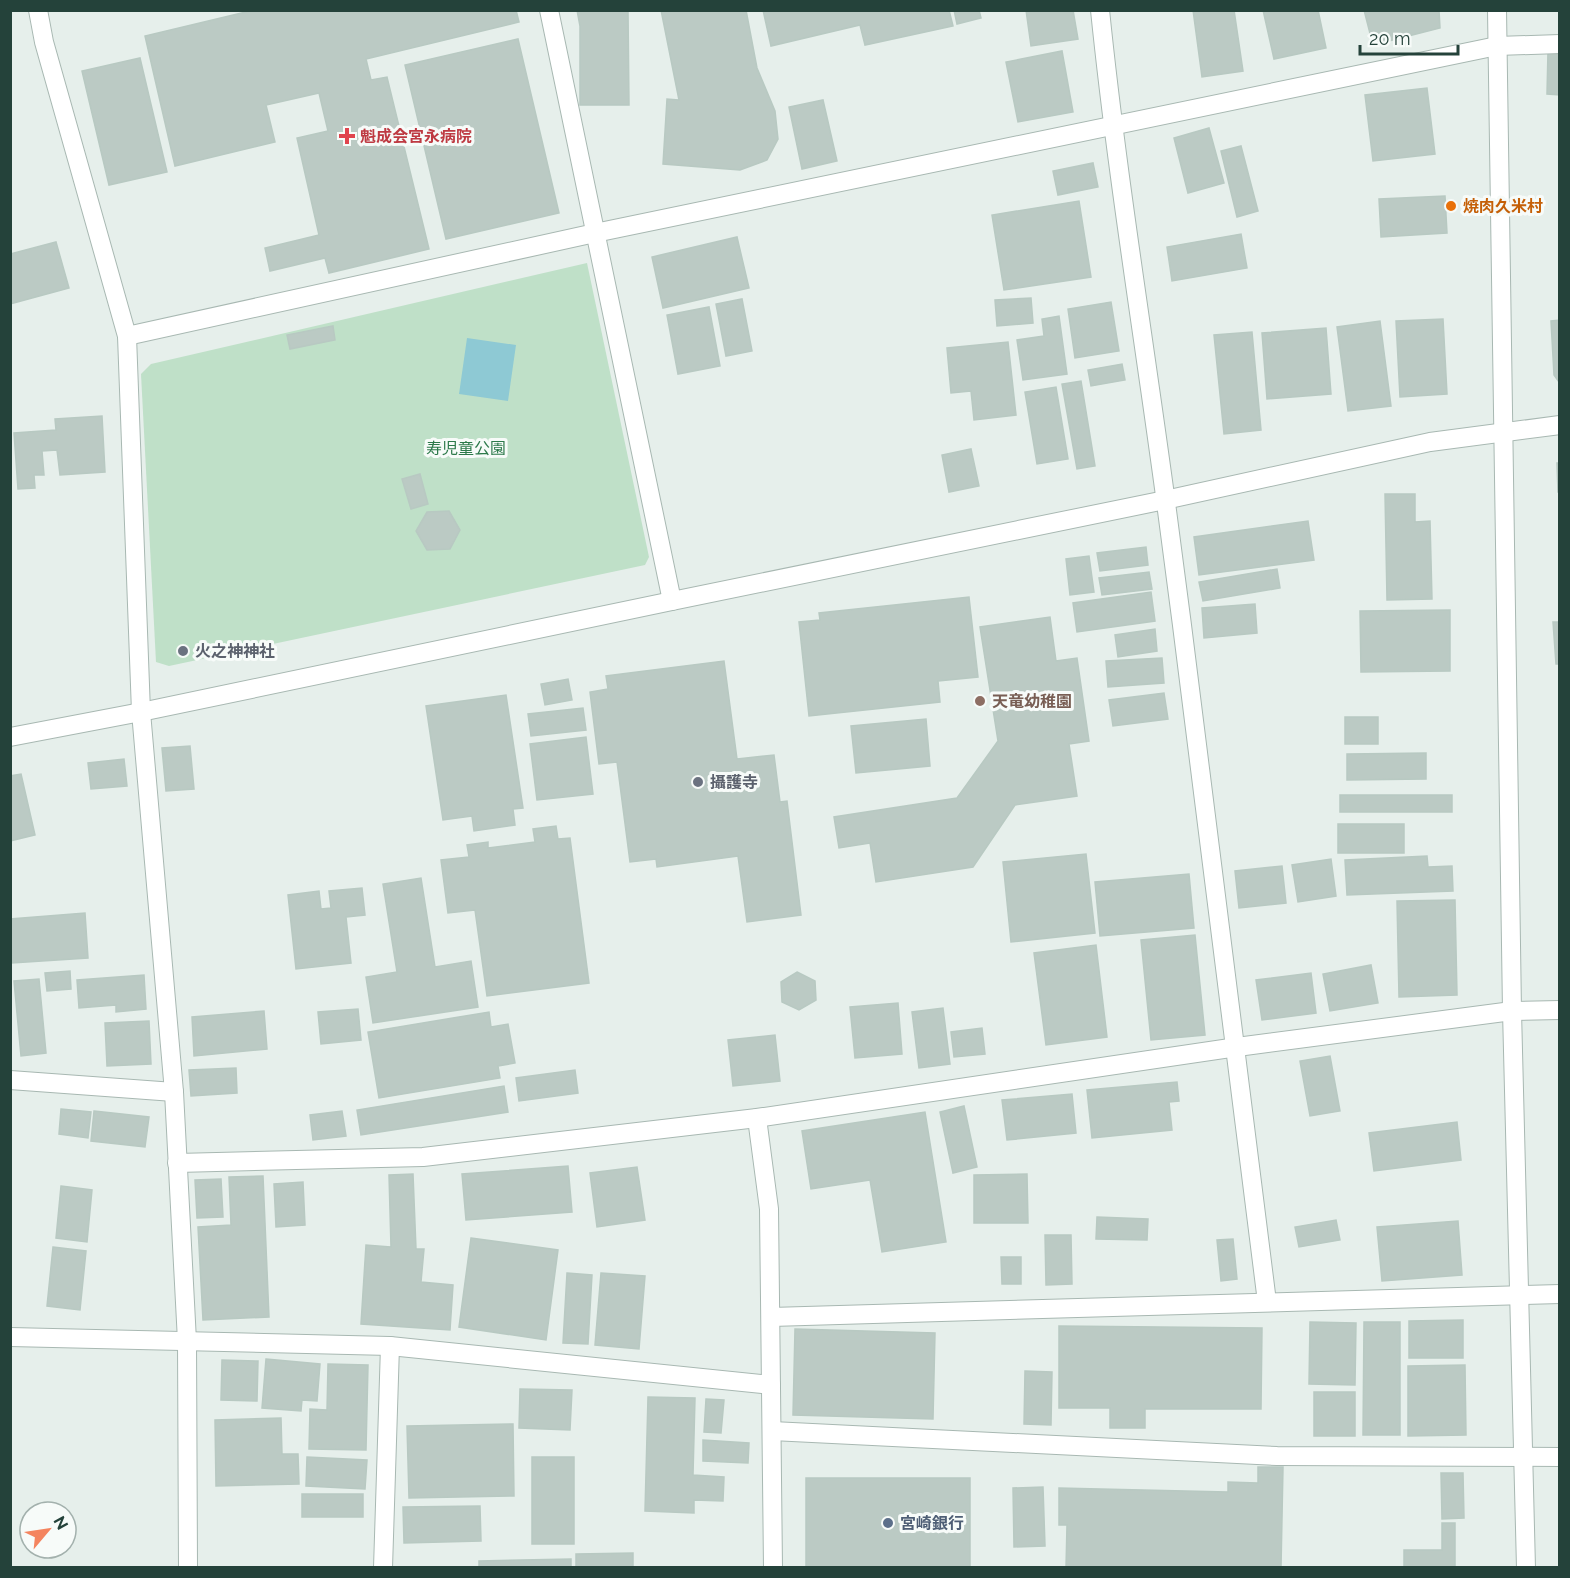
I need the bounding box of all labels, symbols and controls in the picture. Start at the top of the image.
scale bar [1360,18,1458,56]
text: 20 m [1369,28,1411,49]
marker: 魁成会宮永病院 [338,127,356,145]
place label: 魁成会宮永病院 [360,127,472,146]
place label: 焼肉久米村 [1463,197,1543,216]
marker: 焼肉久米村 [1444,199,1458,213]
park label: 寿児童公園 [426,439,506,458]
place label: 火之神神社 [195,642,275,661]
marker: 火之神神社 [176,644,190,658]
place label: 天竜幼稚園 [992,692,1072,711]
marker: 天竜幼稚園 [973,694,987,708]
place label: 攝護寺 [710,773,758,792]
marker: 攝護寺 [691,775,705,789]
north arrow [18,1500,78,1560]
text: N [49,1513,72,1533]
place label: 宮崎銀行 [900,1514,964,1533]
marker: 宮崎銀行 [881,1516,895,1530]

